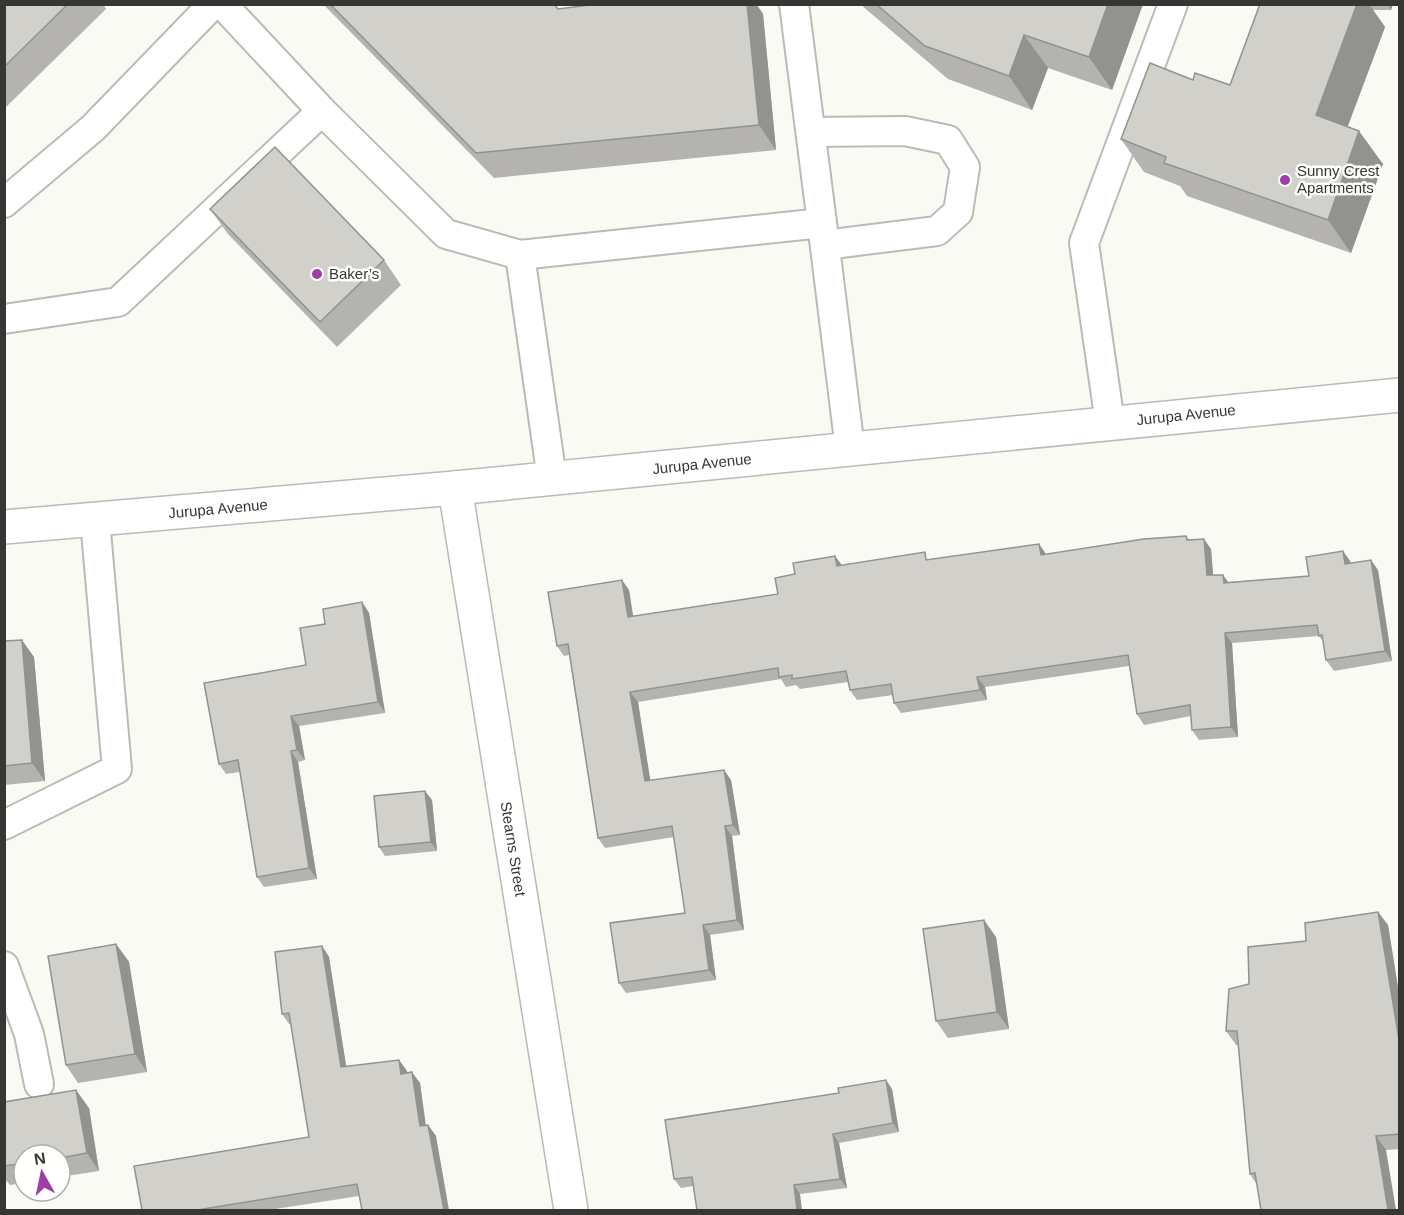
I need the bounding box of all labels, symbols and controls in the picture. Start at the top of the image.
place label: Sunny Crest Apartments [1297,162,1380,196]
marker: Sunny Crest Apartments [1278,173,1292,187]
place label: Baker’s [329,265,379,282]
marker: Baker’s [310,267,324,281]
street label: Jurupa Avenue [1135,401,1236,428]
street label: Jurupa Avenue [651,450,752,477]
street label: Jurupa Avenue [167,496,268,521]
street label: Stearns Street [498,800,530,898]
north arrow [12,1143,72,1203]
text: N [33,1149,47,1168]

